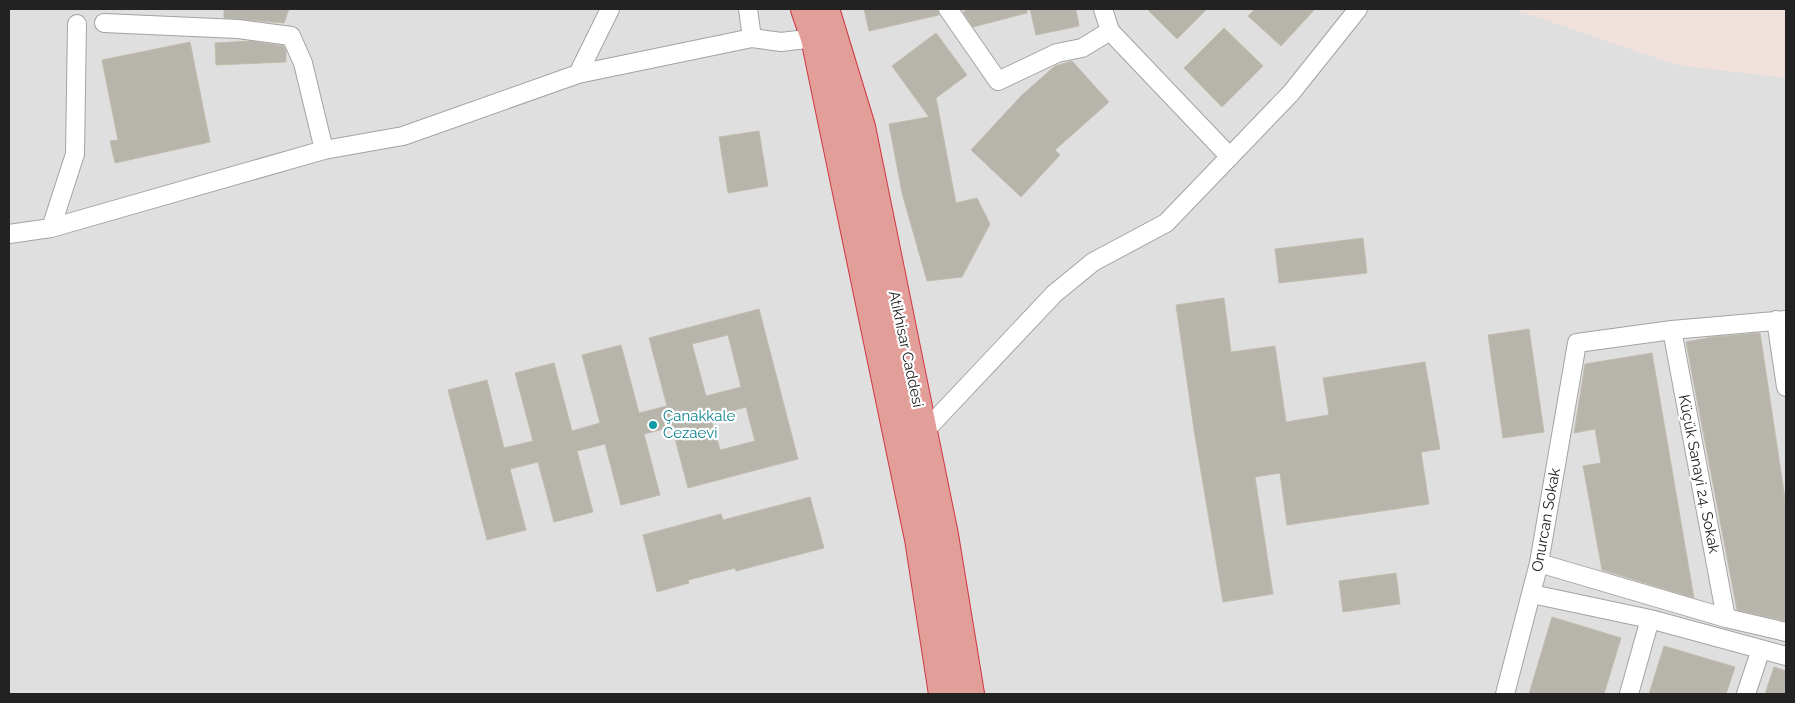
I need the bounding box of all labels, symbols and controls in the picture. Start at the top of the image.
street label: Atikhisar Caddesi [885,289,927,409]
street label: Küçük Sanayi 24. Sokak [1675,393,1723,555]
place label: Çanakkale Cezaevi [663,407,736,442]
marker: Çanakkale Cezaevi [647,419,659,431]
street label: Onurcan Sokak [1528,467,1564,573]

